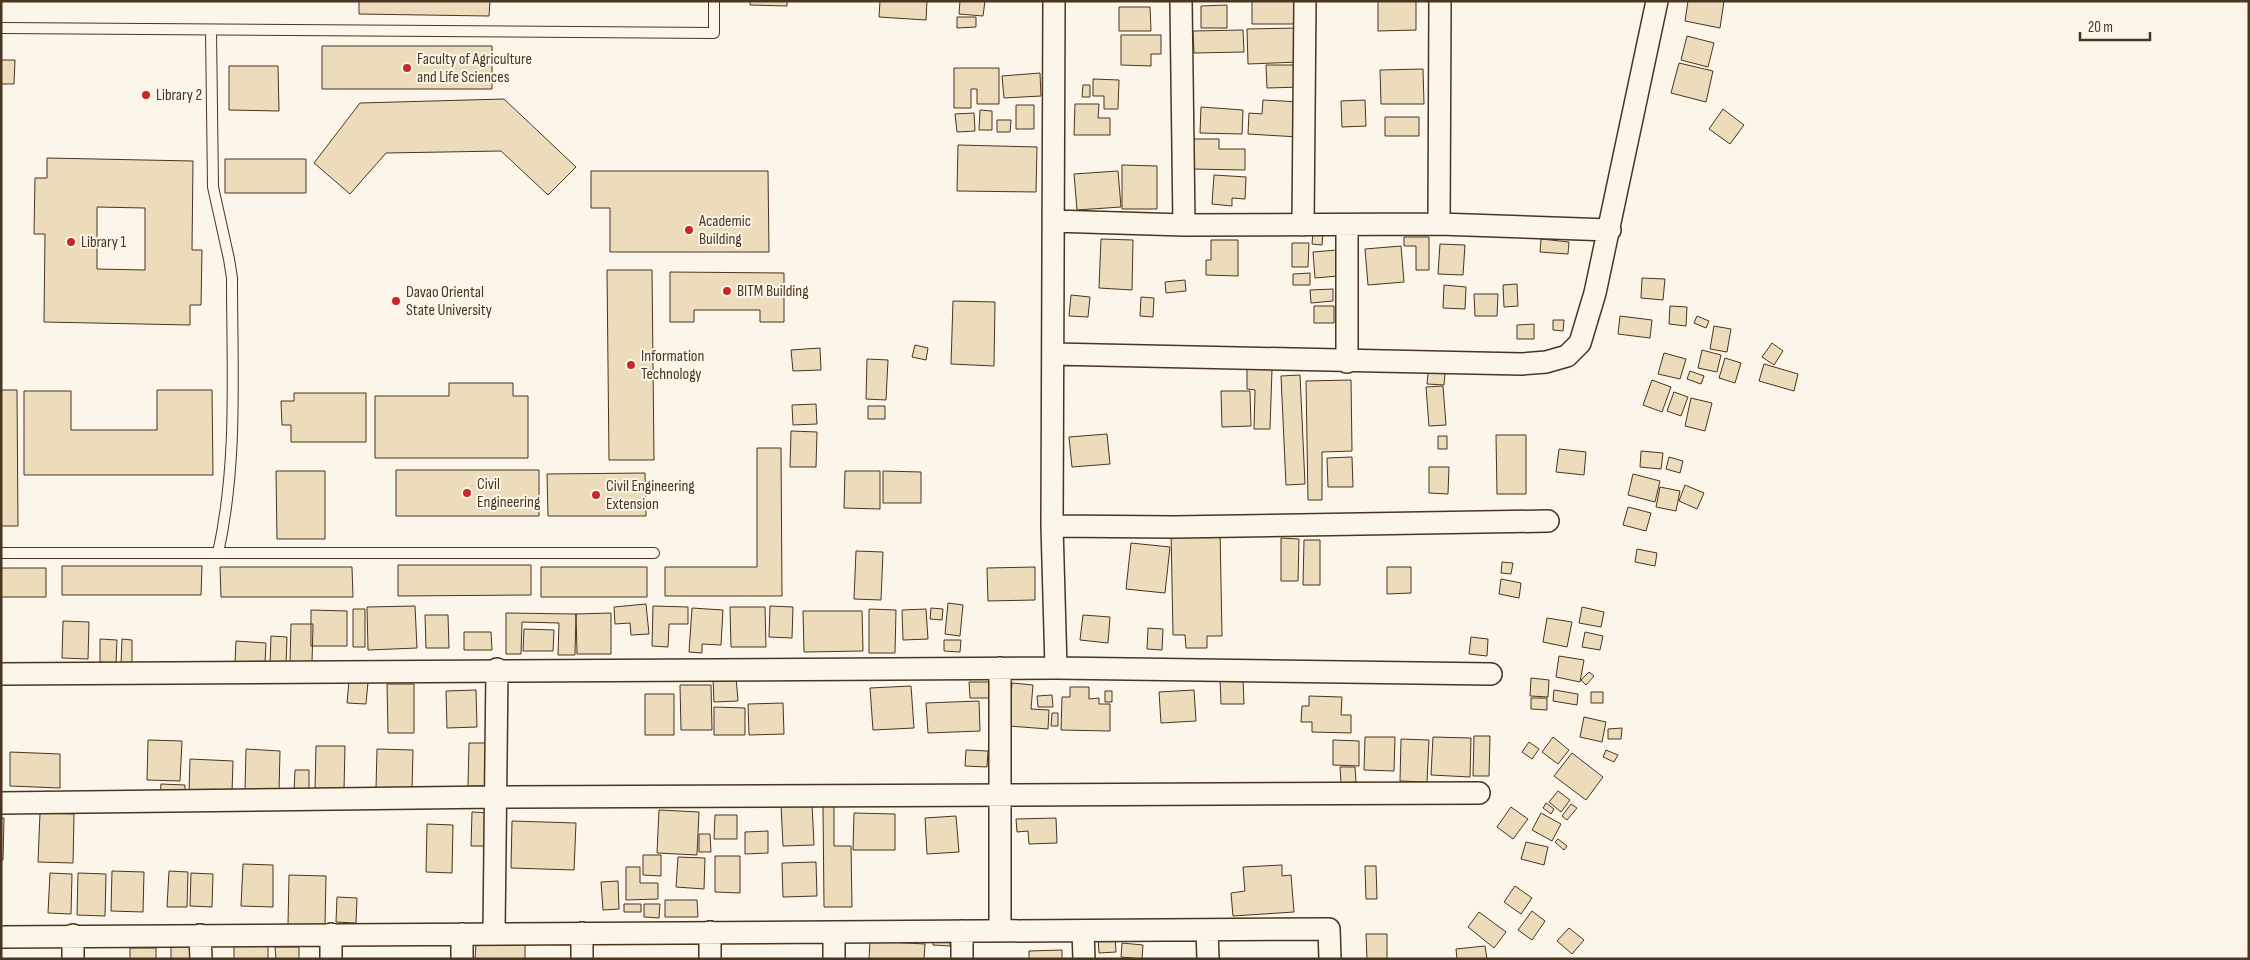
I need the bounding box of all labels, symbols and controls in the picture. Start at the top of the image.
scale bar [2080,10,2150,42]
text: 20 m [2088,18,2113,37]
place label: Faculty of Agriculture and Life Sciences [417,50,532,87]
marker: Faculty of Agriculture and Life Sciences [401,62,413,74]
place label: Library 2 [156,86,202,105]
marker: Library 2 [140,89,152,101]
place label: Academic Building [698,212,751,249]
marker: Academic Building [683,224,695,236]
place label: Library 1 [81,233,126,252]
marker: Library 1 [65,236,77,248]
place label: BITM Building [737,282,809,301]
place label: Davao Oriental State University [406,283,492,320]
marker: BITM Building [721,285,733,297]
marker: Davao Oriental State University [390,295,402,307]
place label: Information Technology [641,347,704,384]
marker: Information Technology [625,359,637,371]
place label: Civil Engineering [477,475,540,512]
place label: Civil Engineering Extension [606,477,695,514]
marker: Civil Engineering [461,487,473,499]
marker: Civil Engineering Extension [590,489,602,501]

